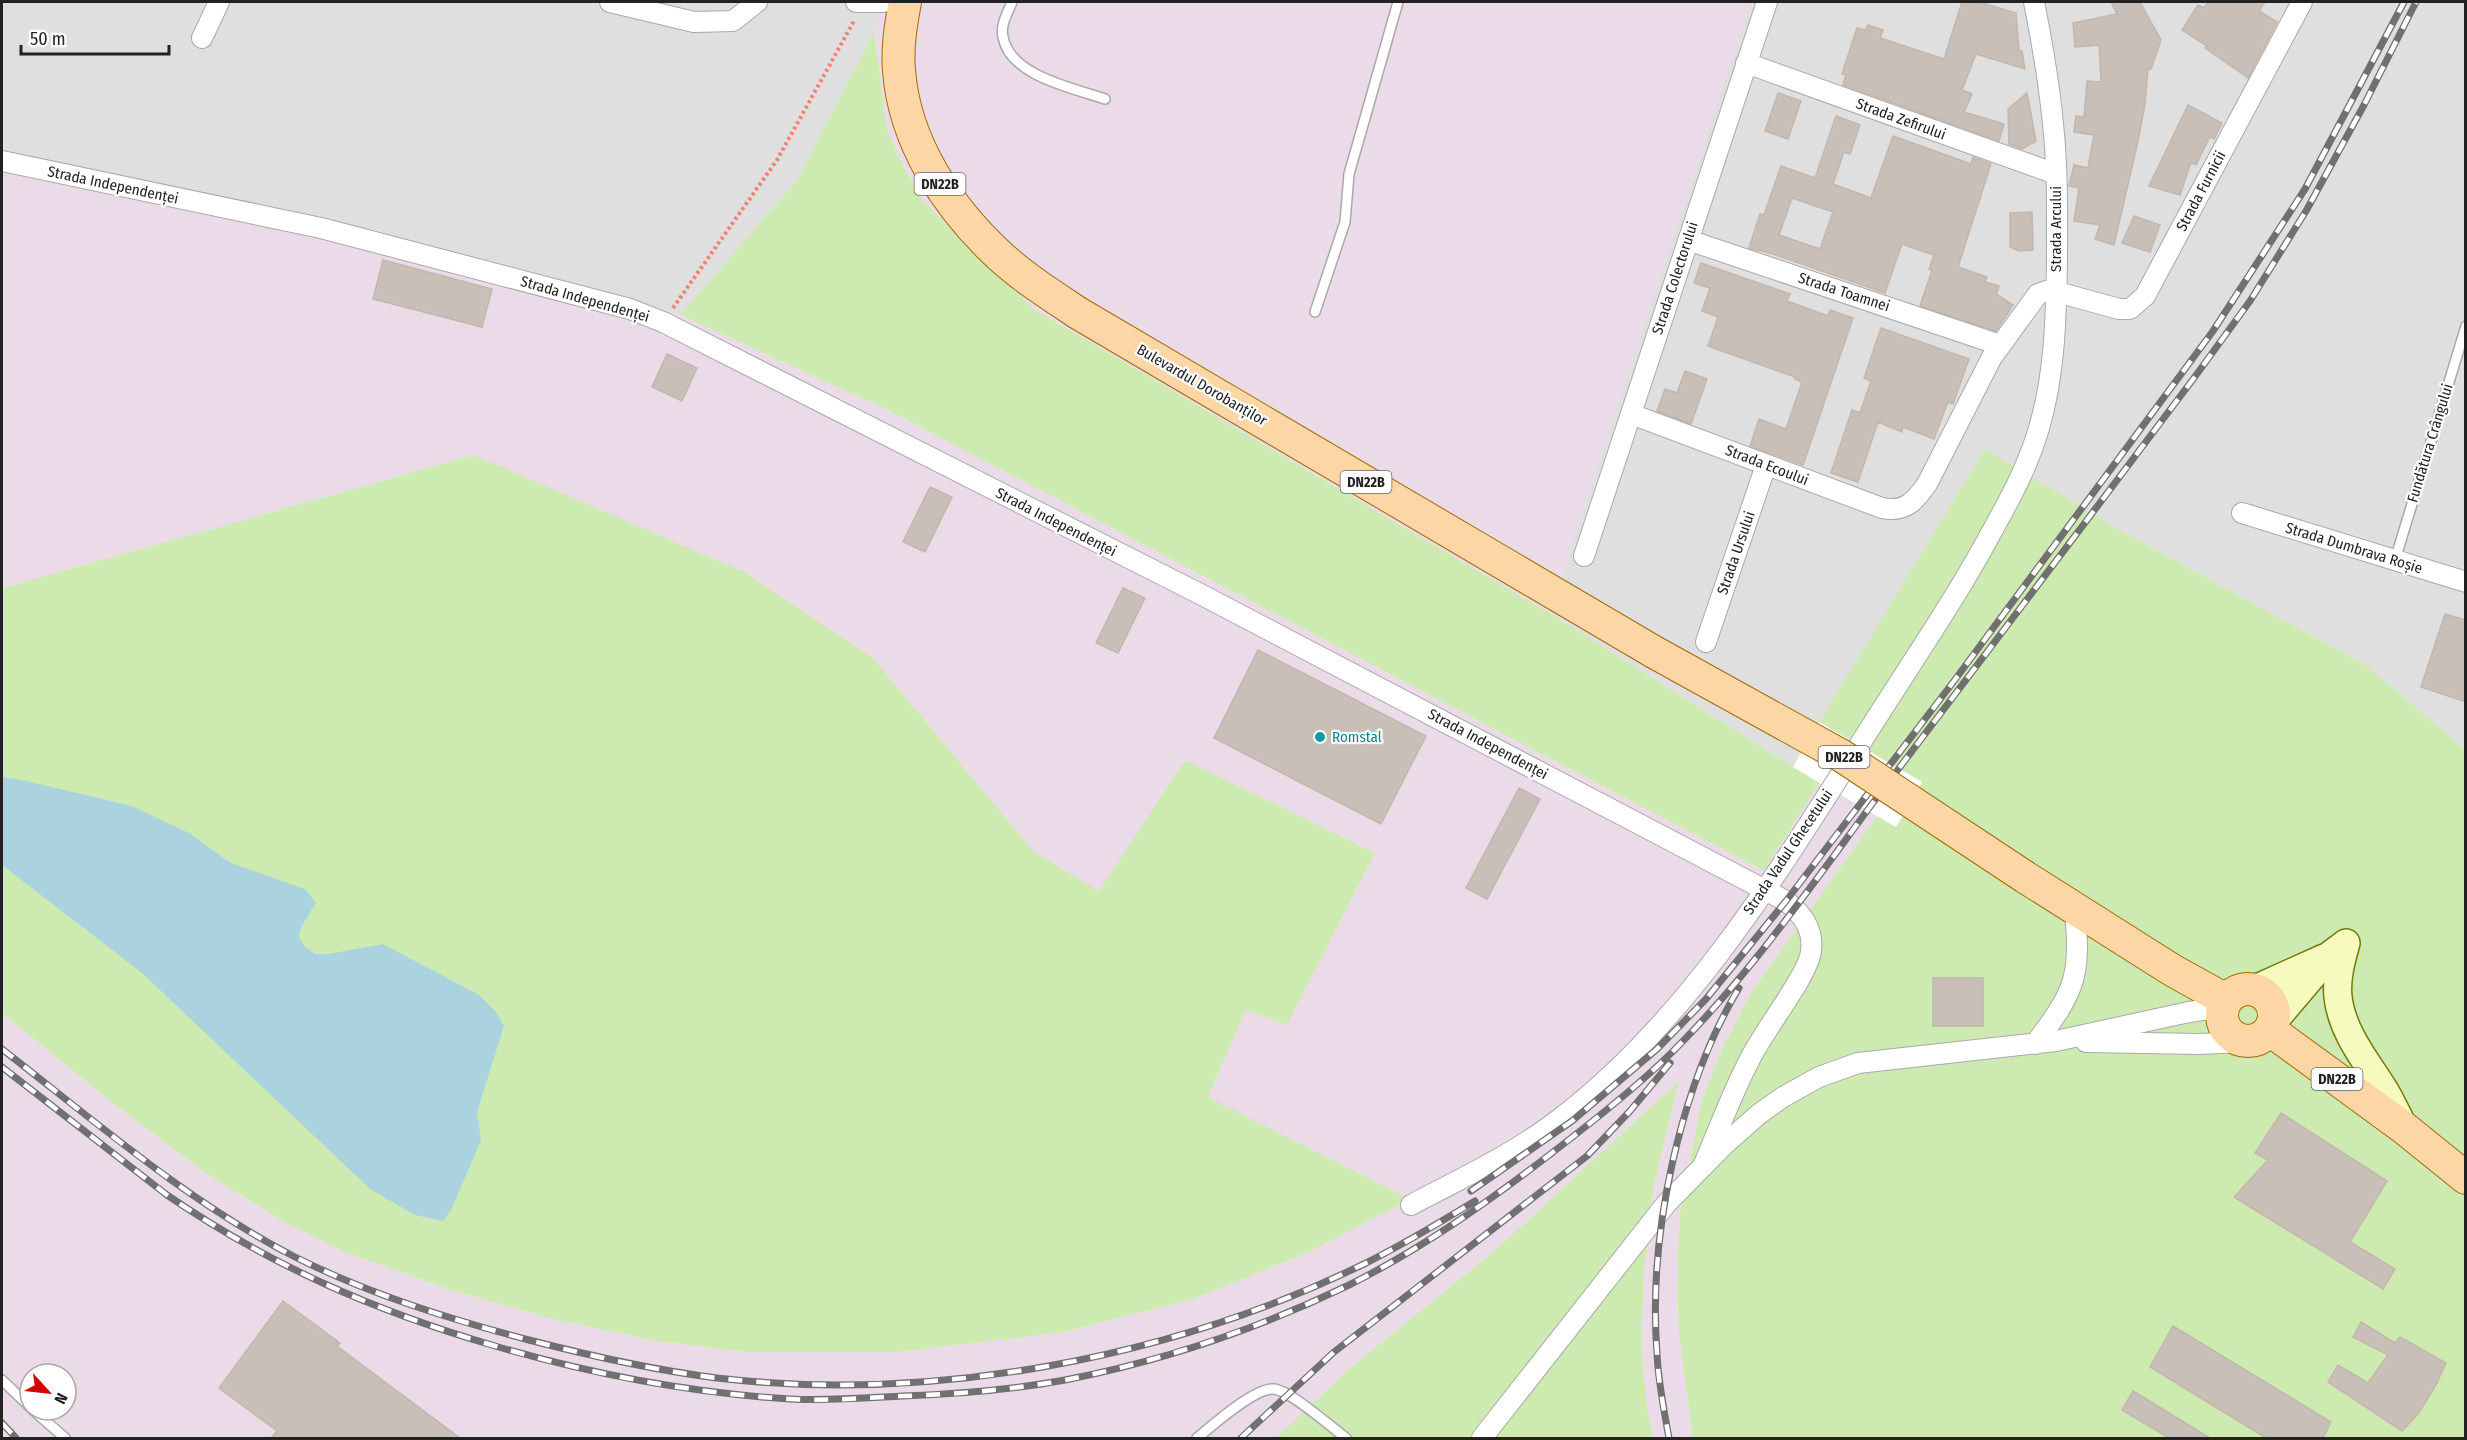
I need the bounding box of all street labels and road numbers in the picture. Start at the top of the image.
street label: Strada Zefirului [1854,94,1948,144]
street label: Strada Furnicii [2172,148,2230,234]
street label: Strada Independenței [46,162,180,209]
road number: DN22B [914,173,966,195]
street label: Strada Arcului [2047,186,2065,272]
street label: Strada Colectorului [1648,219,1702,337]
street label: Strada Toamnei [1796,269,1892,315]
street label: Strada Independenței [518,272,651,327]
street label: Bulevardul Dorobanților [1133,340,1271,431]
street label: Fundătura Crângului [2403,381,2457,505]
street label: Strada Ecoului [1723,441,1811,489]
road number: DN22B [1340,471,1392,493]
street label: Strada Independenței [992,484,1119,561]
street label: Strada Ursului [1713,509,1759,597]
street label: Strada Dumbrava Roșie [2283,519,2425,578]
street label: Strada Independenței [1425,705,1551,784]
road number: DN22B [1818,746,1870,768]
street label: Strada Vadul Ghecetului [1739,786,1837,918]
road number: DN22B [2312,1068,2362,1090]

